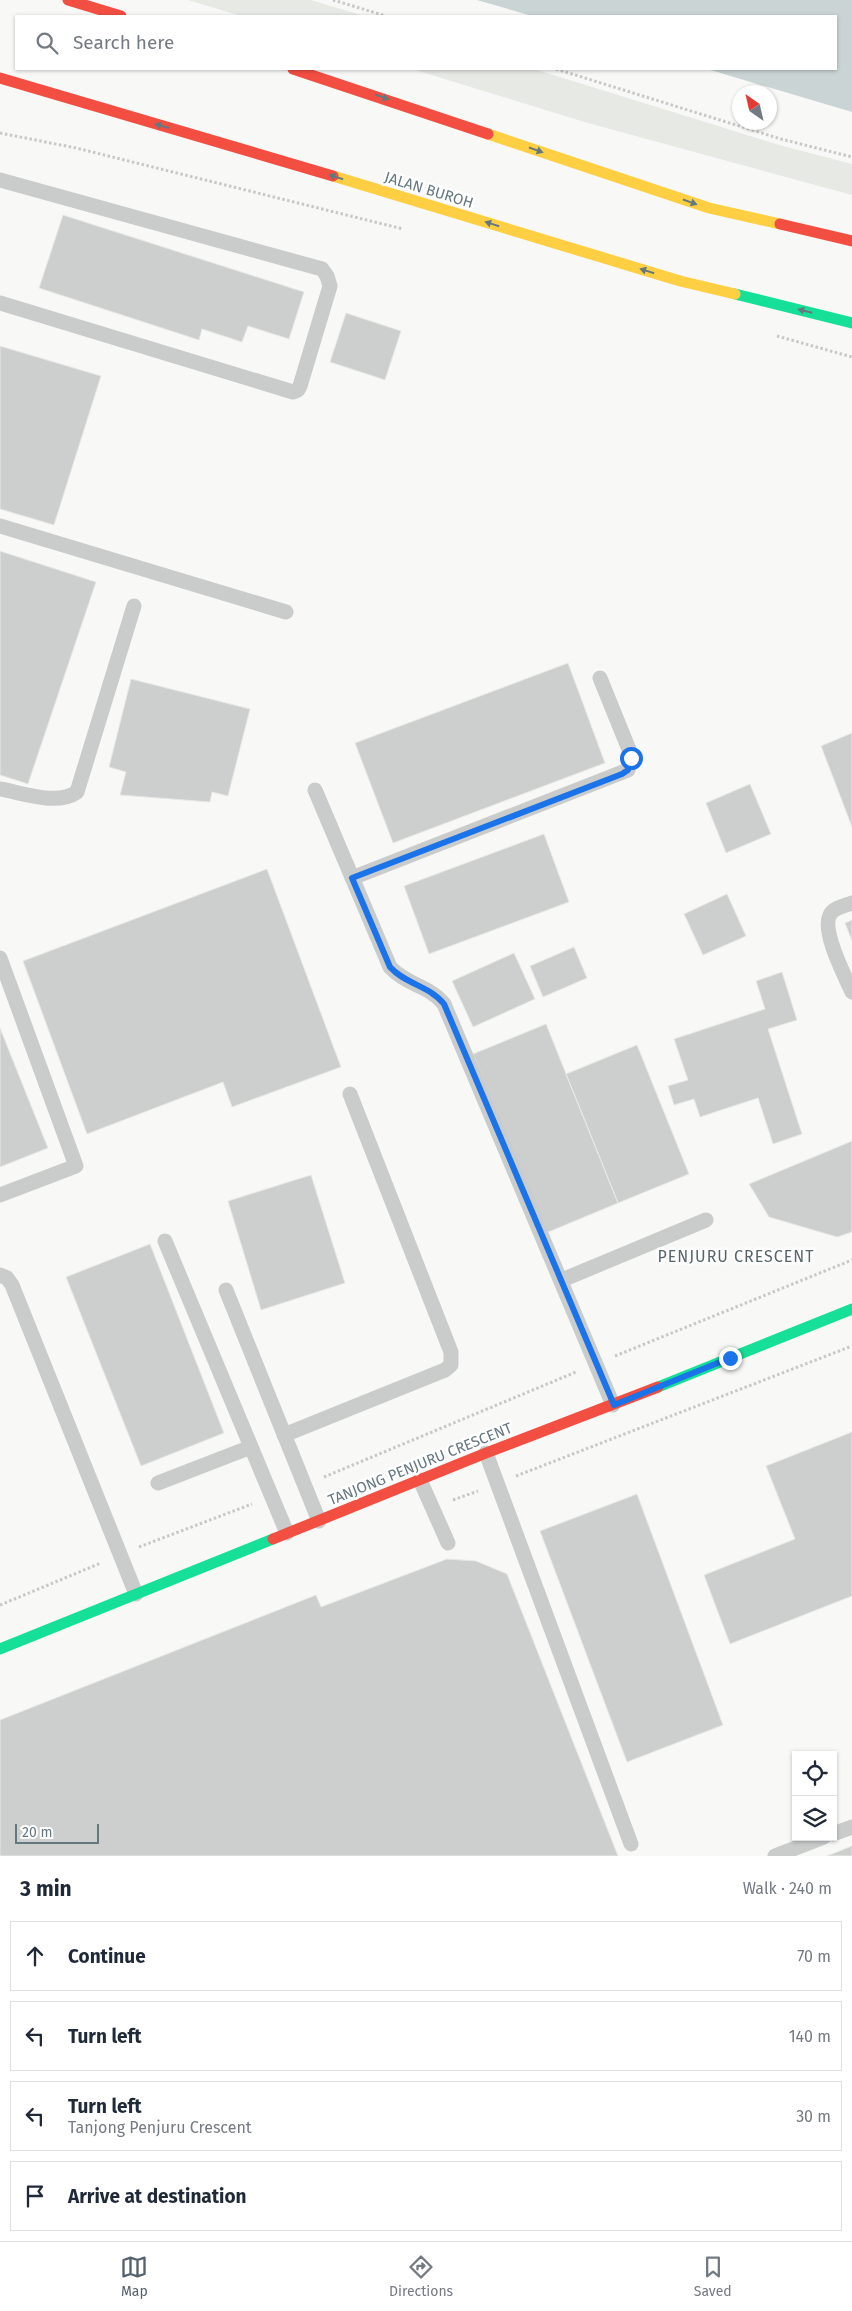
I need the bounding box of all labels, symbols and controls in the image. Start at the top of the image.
search box [15,15,837,70]
icon: search [33,29,61,57]
text: Search here [73,31,174,54]
north arrow [732,85,777,130]
one-way arrow [375,94,390,102]
one-way arrow [155,121,170,129]
one-way arrow [529,146,544,154]
street label: JALAN BUROH [382,168,476,212]
one-way arrow [328,173,343,181]
one-way arrow [683,198,698,206]
one-way arrow [484,220,499,228]
one-way arrow [640,267,655,275]
one-way arrow [797,307,812,315]
route start [620,747,643,770]
district label: PENJURU CRESCENT [657,1247,815,1266]
route end [719,1347,742,1370]
street label: TANJONG PENJURU CRESCENT [325,1419,515,1509]
map controls [792,1751,837,1841]
button: locate [792,1751,837,1796]
button: layers [792,1796,837,1841]
scale bar [15,1821,99,1844]
text: 20 m [22,1824,52,1841]
text: 3 min [20,1876,72,1902]
text: Walk · 240 m [743,1879,832,1898]
icon: ahead [21,1942,49,1970]
text: Continue [68,1945,146,1968]
text: 70 m [797,1947,831,1966]
icon: left [21,2022,49,2050]
text: Turn left [68,2025,142,2048]
text: 140 m [789,2027,831,2046]
text: Turn left [68,2095,142,2118]
icon: left [21,2102,49,2130]
text: 30 m [796,2107,831,2126]
text: Tanjong Penjuru Crescent [68,2118,252,2137]
icon: arrive [21,2182,49,2210]
text: Arrive at destination [68,2185,247,2208]
tab: Map [120,2253,148,2300]
tab: Directions [389,2253,453,2300]
tab: Saved [694,2253,732,2300]

